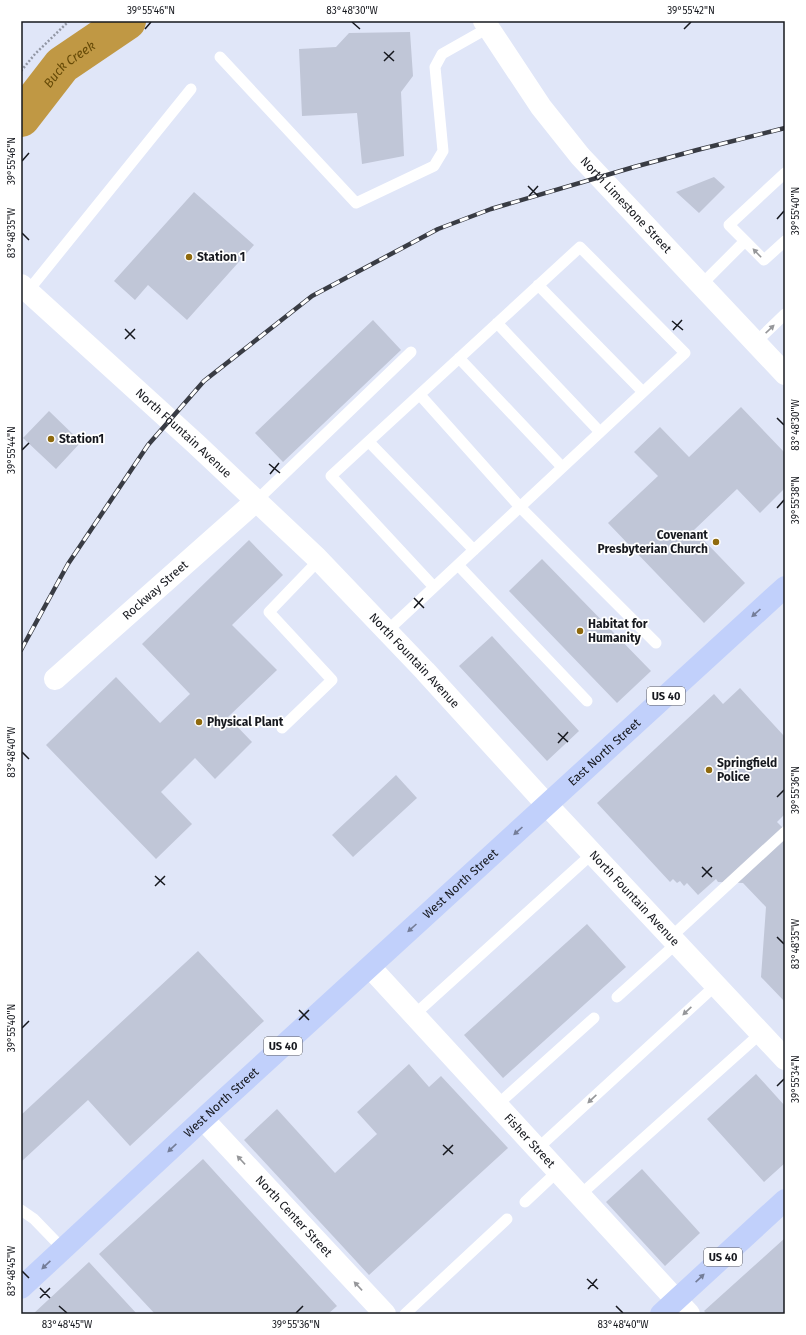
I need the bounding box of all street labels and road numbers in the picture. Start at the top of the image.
street label: North Limestone Street [577,154,675,256]
street label: North Fountain Avenue [133,386,234,481]
street label: Rockway Street [120,557,191,623]
street label: North Fountain Avenue [366,610,462,711]
road number: US 40 [647,687,685,705]
street label: East North Street [565,715,644,789]
street label: West North Street [420,846,501,922]
street label: North Fountain Avenue [586,848,682,949]
road number: US 40 [264,1037,302,1055]
street label: West North Street [181,1064,262,1140]
street label: Fisher Street [501,1111,559,1171]
street label: North Center Street [253,1173,335,1260]
road number: US 40 [704,1248,742,1266]

